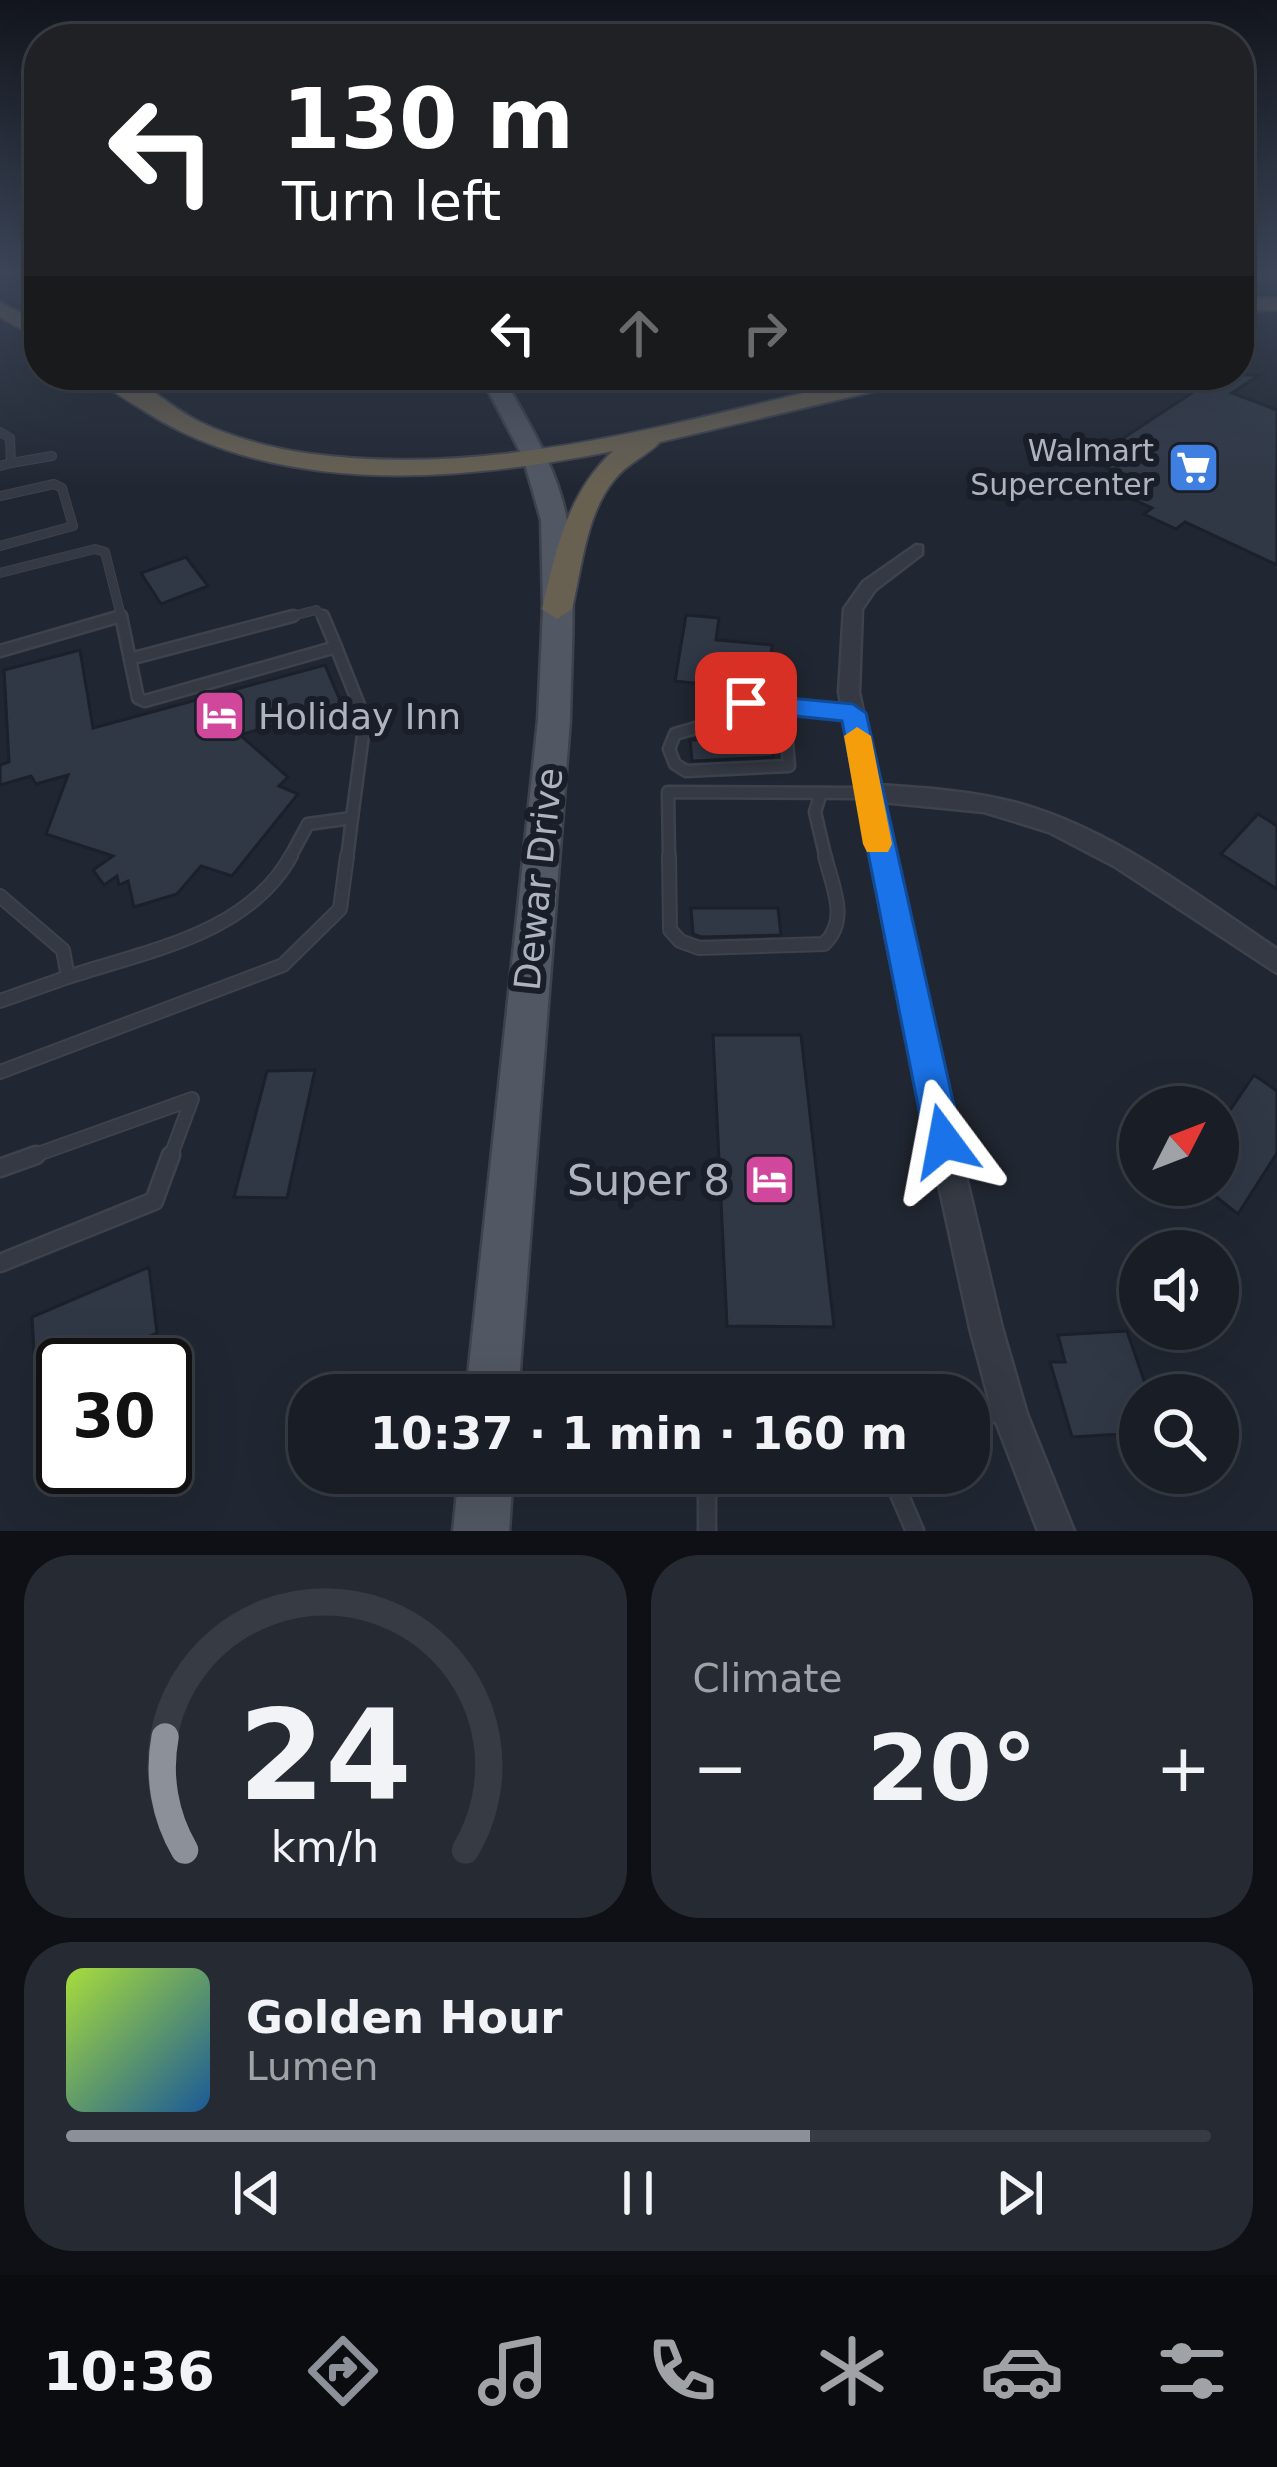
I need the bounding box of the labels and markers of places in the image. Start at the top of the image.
place label: Walmart Supercenter [970,433,1155,502]
supermarket icon: Walmart Supercenter [1165,440,1221,496]
pin [695,652,797,754]
hotel icon: Holiday Inn [191,688,247,744]
place label: Holiday Inn [258,696,461,737]
hotel icon: Super 8 [741,1152,797,1208]
place label: Super 8 [567,1156,730,1205]

